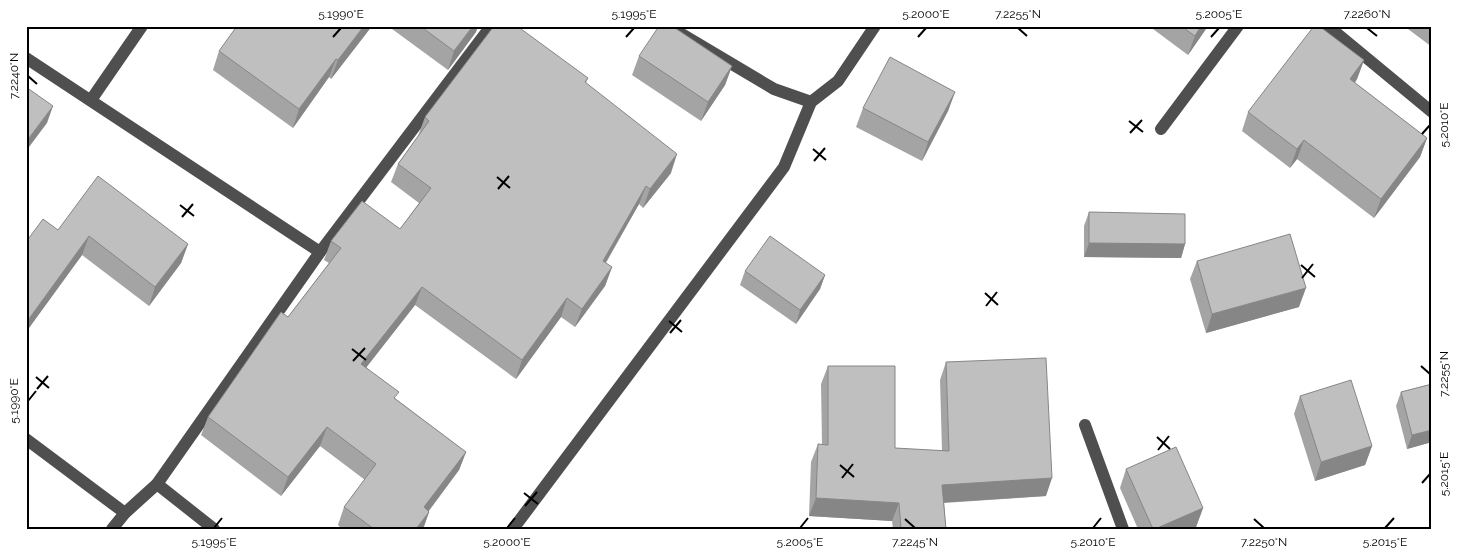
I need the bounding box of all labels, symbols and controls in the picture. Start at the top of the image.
text: 5.1990°E [318,7,364,21]
text: 5.1995°E [611,7,657,21]
text: 5.2000°E [902,7,950,21]
text: 7.2255°N [995,7,1041,21]
text: 5.2005°E [1196,7,1242,21]
text: 7.2260°N [1343,7,1391,21]
text: 7.2240°N [7,53,21,99]
text: 5.2010°E [1437,102,1451,148]
text: 7.2255°N [1437,351,1451,397]
text: 5.1990°E [7,378,21,424]
text: 5.2015°E [1437,452,1451,496]
text: 5.1995°E [191,535,237,549]
text: 5.2000°E [483,535,531,549]
text: 5.2005°E [777,535,823,549]
text: 7.2245°N [892,535,938,549]
text: 5.2010°E [1070,535,1116,549]
text: 7.2250°N [1241,535,1287,549]
text: 5.2015°E [1363,535,1407,549]

